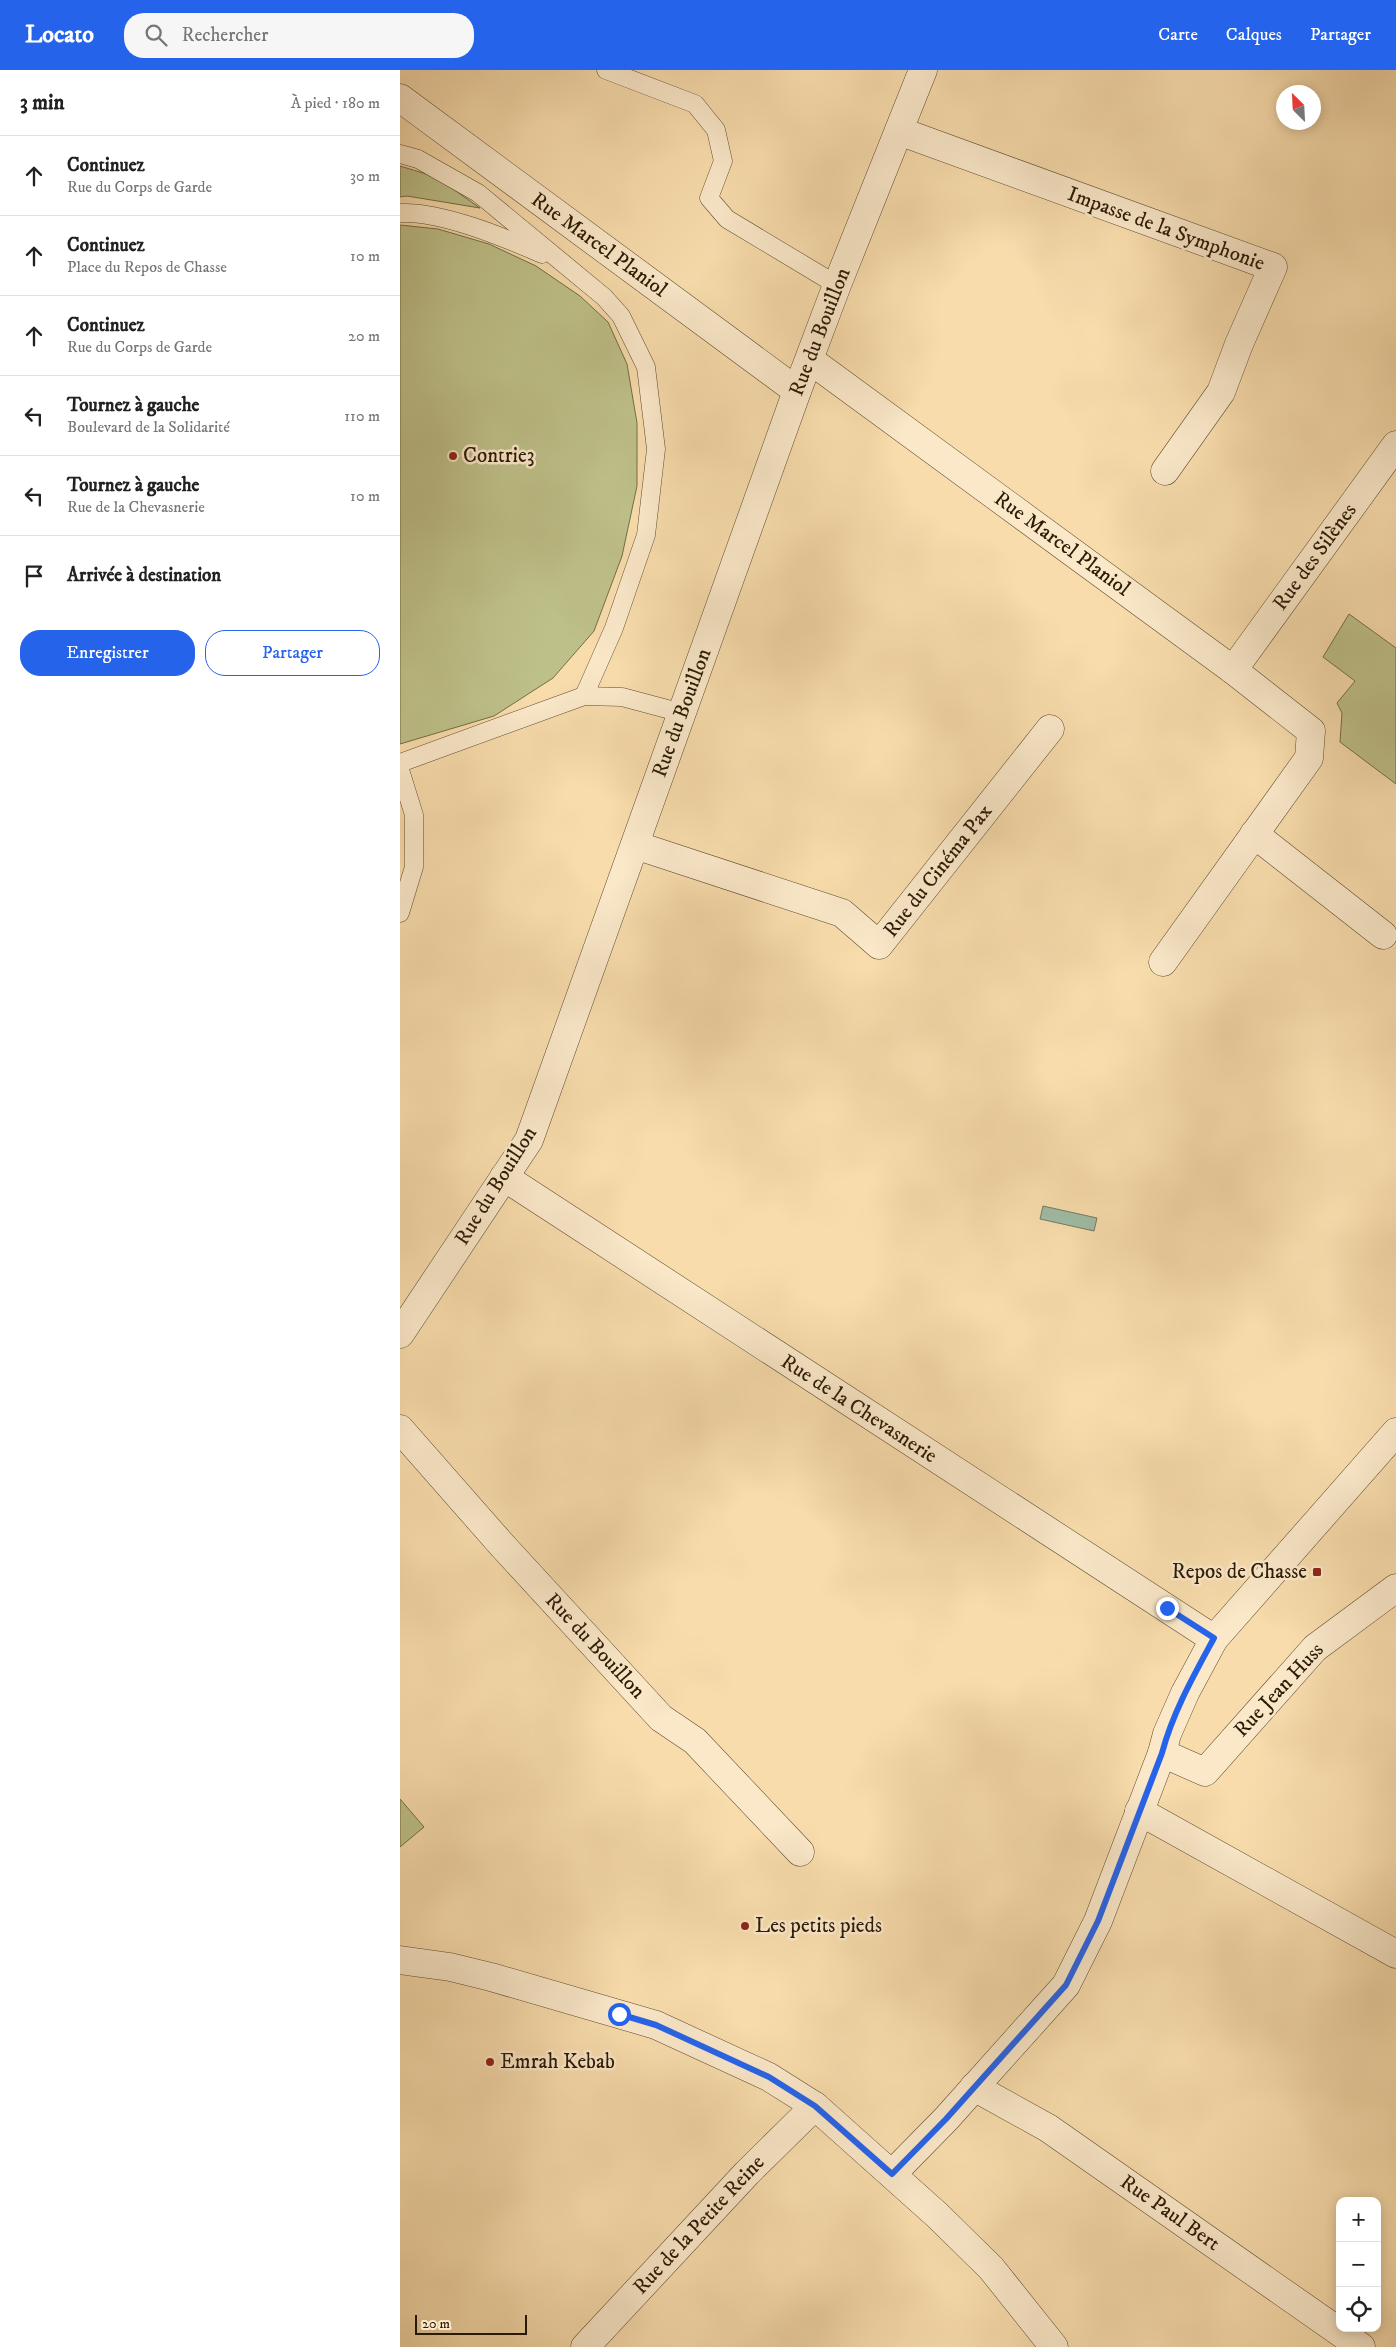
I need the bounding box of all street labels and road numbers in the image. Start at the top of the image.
street label: Impasse de la Symphonie [1064,181,1268,277]
street label: Rue Marcel Planiol [526,187,673,303]
street label: Rue du Bouillon [784,264,856,400]
street label: Rue Marcel Planiol [989,486,1136,602]
street label: Rue des Silènes [1267,498,1363,616]
street label: Rue du Bouillon [647,645,717,781]
street label: Rue du Cinéma Pax [878,799,998,943]
street label: Rue du Bouillon [449,1122,543,1250]
street label: Rue de la Chevasnerie [776,1349,942,1469]
street label: Rue du Bouillon [539,1588,651,1704]
street label: Rue Jean Huss [1229,1637,1329,1743]
street label: Rue de la Petite Reine [628,2150,770,2300]
street label: Rue Paul Bert [1115,2169,1225,2257]

